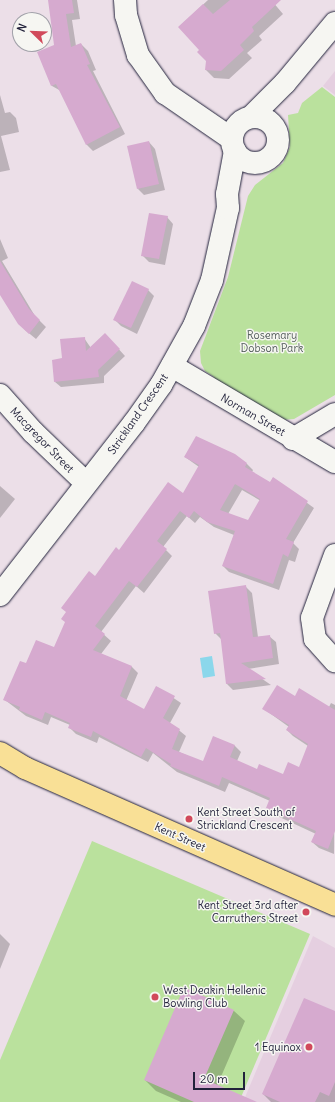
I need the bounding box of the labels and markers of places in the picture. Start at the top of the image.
place label: Kent Street South of Strickland Crescent [197,806,295,832]
marker: Kent Street South of Strickland Crescent [184,814,194,824]
place label: Kent Street 3rd after Carruthers Street [197,899,298,925]
marker: Kent Street 3rd after Carruthers Street [301,907,311,917]
place label: West Deakin Hellenic Bowling Club [163,984,266,1010]
marker: West Deakin Hellenic Bowling Club [150,992,160,1002]
place label: 1 Equinox [255,1040,301,1054]
marker: 1 Equinox [304,1042,314,1052]

